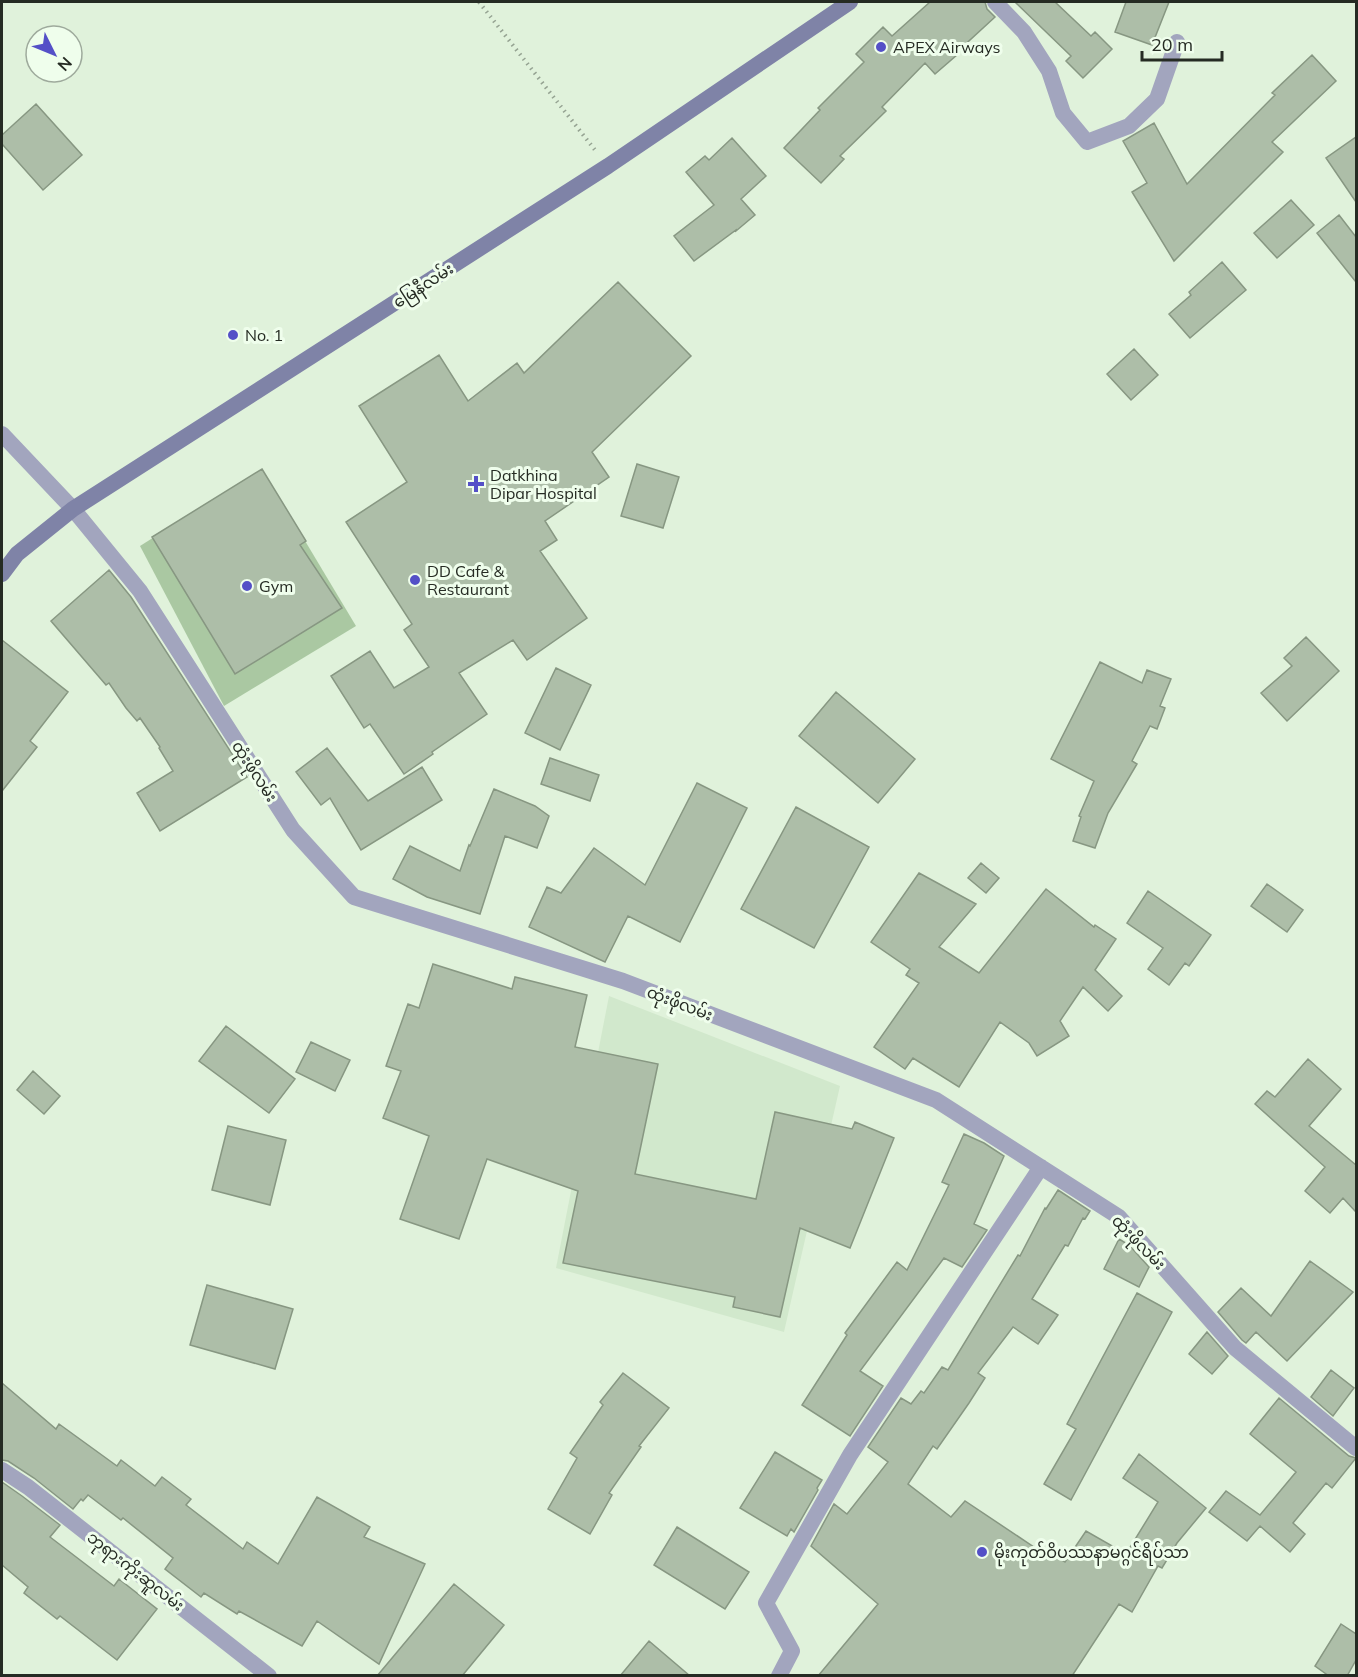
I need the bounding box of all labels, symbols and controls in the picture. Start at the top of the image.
north arrow [24,24,84,84]
scale bar [1142,24,1222,62]
text: 20 m [1151,33,1193,56]
place label: APEX Airways [893,37,1001,57]
marker: APEX Airways [874,40,888,54]
text: N [54,53,76,75]
street label: မြေနီလမ်း [389,257,459,315]
place label: No. 1 [245,325,283,345]
marker: No. 1 [226,328,240,342]
place label: Datkhina Dipar Hospital [490,465,597,503]
marker: Datkhina Dipar Hospital [467,475,485,493]
place label: DD Cafe & Restaurant [427,561,510,599]
marker: DD Cafe & Restaurant [408,573,422,587]
place label: Gym [259,576,293,596]
marker: Gym [240,579,254,593]
street label: ထုံးဖိုလမ်း [224,736,283,808]
street label: ထုံးဖိုလမ်း [643,980,716,1029]
street label: ထုံးဖိုလမ်း [1104,1210,1171,1277]
street label: ဘုရားကိုးဆူလမ်း [80,1526,189,1619]
place label: မိုးကုတ်ဝိပဿနာမဂ္ဂင်ရိပ်သာ [994,1541,1189,1567]
marker: မိုးကုတ်ဝိပဿနာမဂ္ဂင်ရိပ်သာ [975,1545,989,1559]

